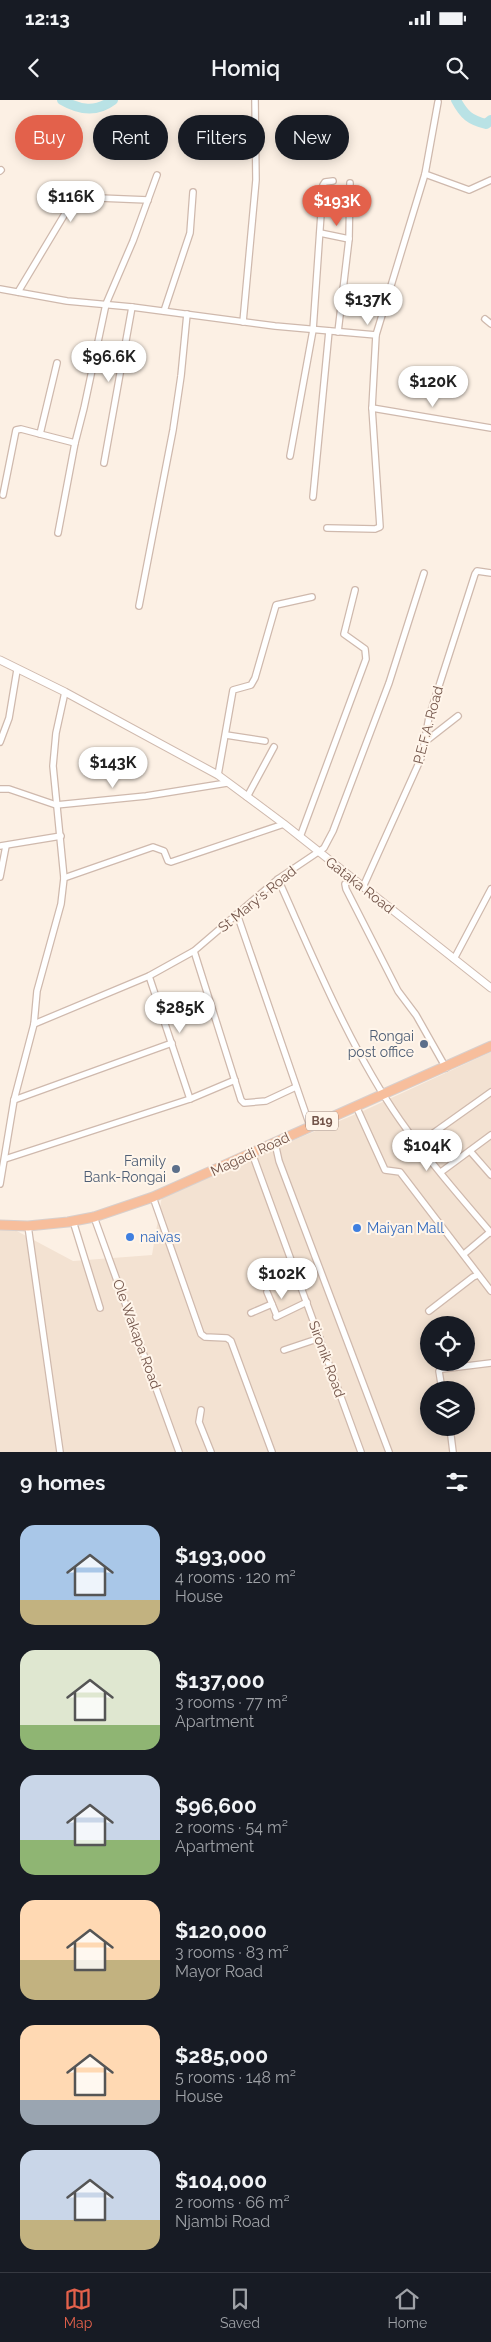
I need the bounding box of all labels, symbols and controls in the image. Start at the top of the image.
text: 12:13 [25,7,70,29]
icon: back [20,54,48,82]
icon: search [443,54,471,82]
text: Homiq [211,55,280,81]
chip: Buy [15,115,83,160]
chip: Rent [93,115,168,160]
chip: Filters [178,115,265,160]
chip: New [275,115,349,160]
pin: $116K [36,180,106,223]
pin: $193K [302,184,372,227]
text: $116K [48,187,94,206]
text: $193K [313,191,361,210]
pin: $137K [333,284,403,326]
text: $137K [345,290,391,309]
pin: $96.6K [68,340,150,383]
text: $96.6K [82,347,136,366]
pin: $120K [398,366,468,408]
text: $120K [409,372,457,391]
street label: P.E.F.A. Road [410,684,446,766]
pin: $143K [78,746,148,789]
text: $143K [90,753,136,772]
street label: Gataka Road [323,853,397,917]
street label: St Mary's Road [215,863,299,935]
pin: $285K [145,992,215,1034]
text: $285K [156,998,204,1017]
place label: Rongai post office [348,1028,414,1060]
marker: Rongai post office [418,1038,430,1050]
road number: B19 [306,1111,338,1130]
street label: Magadi Road [208,1129,292,1179]
pin: $104K [392,1130,462,1172]
text: $104K [403,1136,451,1155]
place label: Family Bank-Rongai [83,1153,166,1185]
marker: Family Bank-Rongai [170,1163,182,1175]
place label: Maiyan Mall [367,1220,444,1236]
marker: Maiyan Mall [351,1222,363,1234]
place label: naivas [140,1229,181,1245]
marker: naivas [124,1231,136,1243]
pin: $102K [247,1258,317,1300]
text: $102K [258,1264,306,1283]
street label: Ole Wakapa Road [110,1277,164,1391]
map controls [420,1316,475,1436]
button: locate [420,1316,475,1371]
street label: Sironik Road [306,1319,348,1399]
button: layers [420,1381,475,1436]
icon: filters [443,1468,471,1496]
text: 9 homes [20,1470,105,1495]
text: $193,000 [175,1543,266,1568]
icon: home [60,1545,120,1605]
text: 4 rooms · 120 m² [175,1568,296,1587]
text: House [175,1587,223,1606]
text: $137,000 [175,1668,265,1693]
icon: home [60,1670,120,1730]
text: 3 rooms · 77 m² [175,1693,288,1712]
text: Apartment [175,1712,254,1731]
text: $96,600 [175,1793,257,1818]
icon: home [60,1795,120,1855]
text: 2 rooms · 54 m² [175,1818,288,1837]
text: Apartment [175,1837,254,1856]
text: $120,000 [175,1918,267,1943]
icon: home [60,1920,120,1980]
text: 3 rooms · 83 m² [175,1943,289,1962]
text: Mayor Road [175,1962,263,1981]
text: $285,000 [175,2043,268,2068]
icon: home [60,2045,120,2105]
text: 5 rooms · 148 m² [175,2068,296,2087]
text: House [175,2087,223,2106]
text: $104,000 [175,2168,267,2193]
icon: home [60,2170,120,2230]
text: 2 rooms · 66 m² [175,2193,290,2212]
text: Njambi Road [175,2212,270,2231]
tab: Map [64,2285,92,2331]
tab: Saved [220,2285,260,2331]
tab: Home [388,2285,427,2331]

